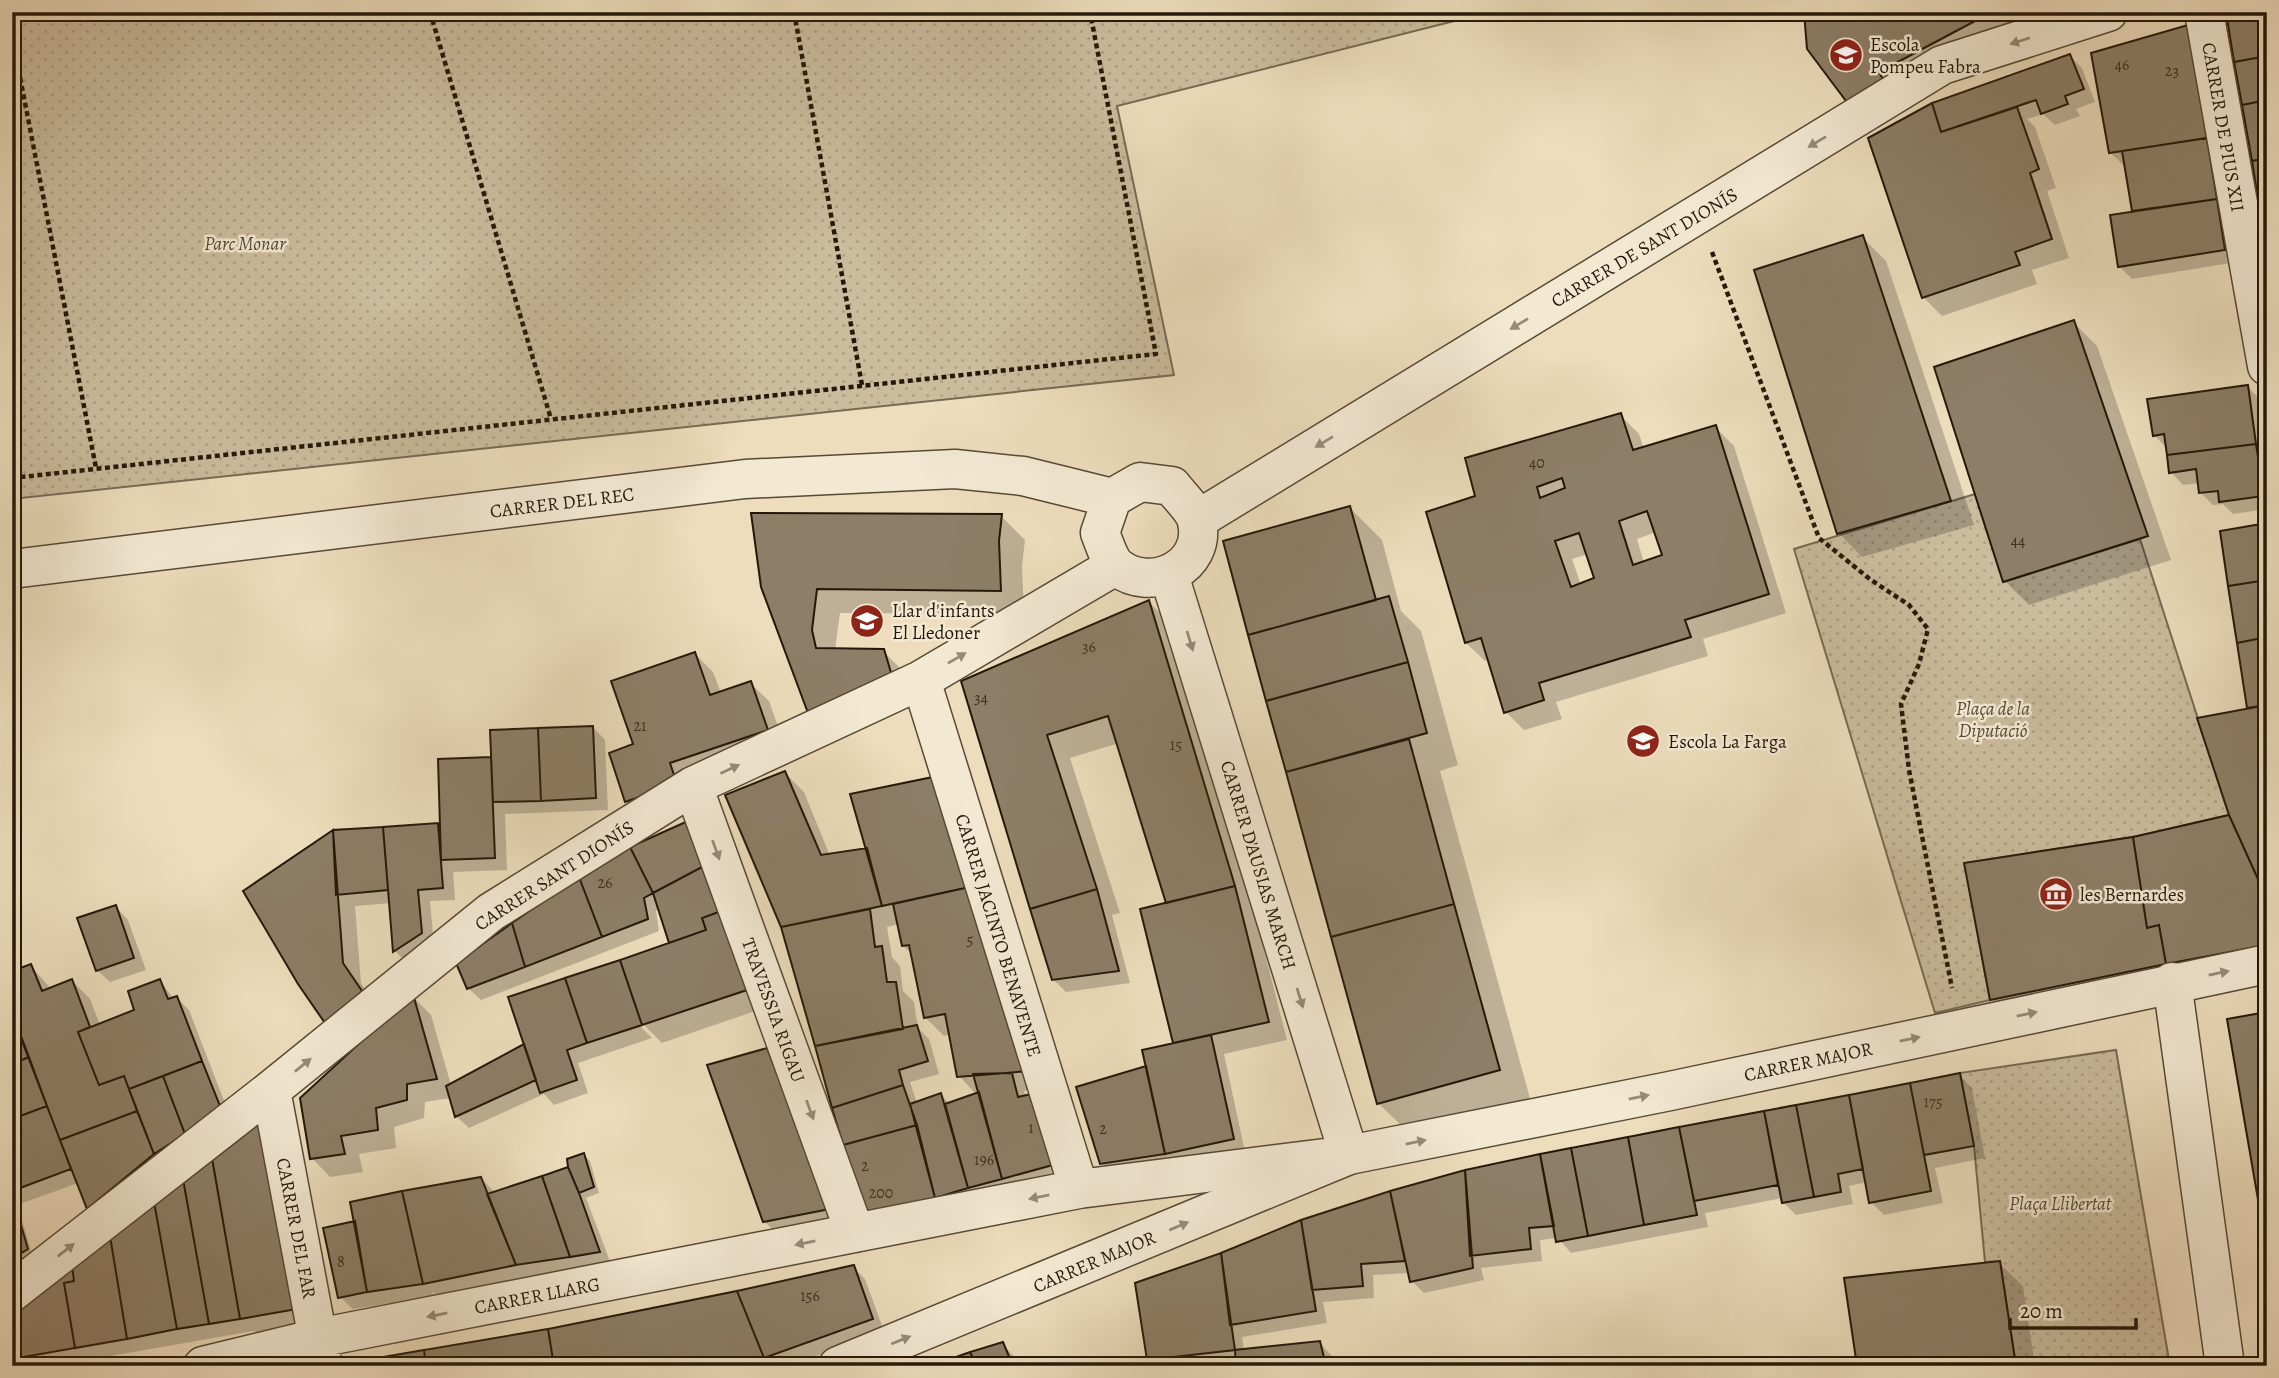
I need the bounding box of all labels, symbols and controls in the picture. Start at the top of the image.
place label: Escola Pompeu Fabra [1870,32,1981,80]
school or university icon: Escola Pompeu Fabra [1827,36,1865,74]
one-way arrow [2009,36,2030,46]
street label: CARRER DE PIUS XII [2195,40,2251,214]
house number: 46 [2115,54,2129,76]
house number: 23 [2165,60,2179,82]
one-way arrow [1808,135,1827,148]
street label: CARRER DE SANT DIONÍS [1546,182,1743,314]
park label: Parc Monar [204,231,287,257]
one-way arrow [1509,318,1528,330]
one-way arrow [1315,436,1334,449]
house number: 40 [1529,452,1545,474]
street label: CARRER DEL REC [489,481,636,525]
house number: 44 [2011,530,2025,552]
place label: Llar d'infants El Lledoner [892,598,995,646]
school or university icon: Llar d'infants El Lledoner [848,602,886,640]
one-way arrow [1185,630,1195,651]
house number: 36 [1082,636,1096,658]
one-way arrow [947,653,967,665]
house number: 34 [974,687,988,709]
park label: Plaça de la Diputació [1956,696,2030,744]
house number: 21 [633,715,647,737]
school or university icon: Escola La Farga [1624,722,1662,760]
place label: Escola La Farga [1668,729,1787,755]
house number: 15 [1170,734,1182,756]
street label: CARRER D'AUSIAS MARCH [1214,758,1302,973]
one-way arrow [720,763,741,774]
street label: CARRER JACINTO BENAVENTE [949,811,1047,1060]
street label: CARRER SANT DIONÍS [470,814,639,937]
one-way arrow [711,840,722,861]
house number: 26 [598,872,613,894]
museum icon: les Bernardes [2037,875,2075,913]
place label: les Bernardes [2080,882,2184,908]
house number: 5 [967,929,974,951]
street label: TRAVESSIA RIGAU [735,935,811,1086]
one-way arrow [2208,967,2230,978]
one-way arrow [1296,988,1306,1009]
one-way arrow [2016,1008,2038,1019]
one-way arrow [1899,1034,1921,1045]
street label: CARRER MAJOR [1742,1036,1875,1088]
one-way arrow [294,1057,312,1072]
one-way arrow [1628,1091,1650,1102]
house number: 175 [1923,1091,1943,1113]
one-way arrow [805,1100,816,1121]
house number: 1 [1028,1117,1034,1139]
house number: 2 [1099,1118,1107,1140]
one-way arrow [1405,1136,1427,1147]
house number: 196 [974,1149,994,1171]
house number: 2 [861,1155,869,1177]
street label: CARRER DEL FAR [270,1156,322,1301]
house number: 200 [869,1182,893,1204]
park label: Plaça Llibertat [2009,1191,2113,1217]
one-way arrow [1028,1192,1050,1203]
one-way arrow [1169,1220,1190,1231]
street label: CARRER MAJOR [1029,1224,1160,1299]
one-way arrow [794,1238,816,1249]
one-way arrow [57,1244,75,1258]
house number: 8 [337,1251,345,1273]
street label: CARRER LLARG [472,1271,602,1321]
house number: 156 [800,1285,820,1307]
scale bar [2010,1287,2136,1331]
text: 20 m [2020,1297,2063,1325]
one-way arrow [426,1309,448,1320]
one-way arrow [890,1335,911,1346]

